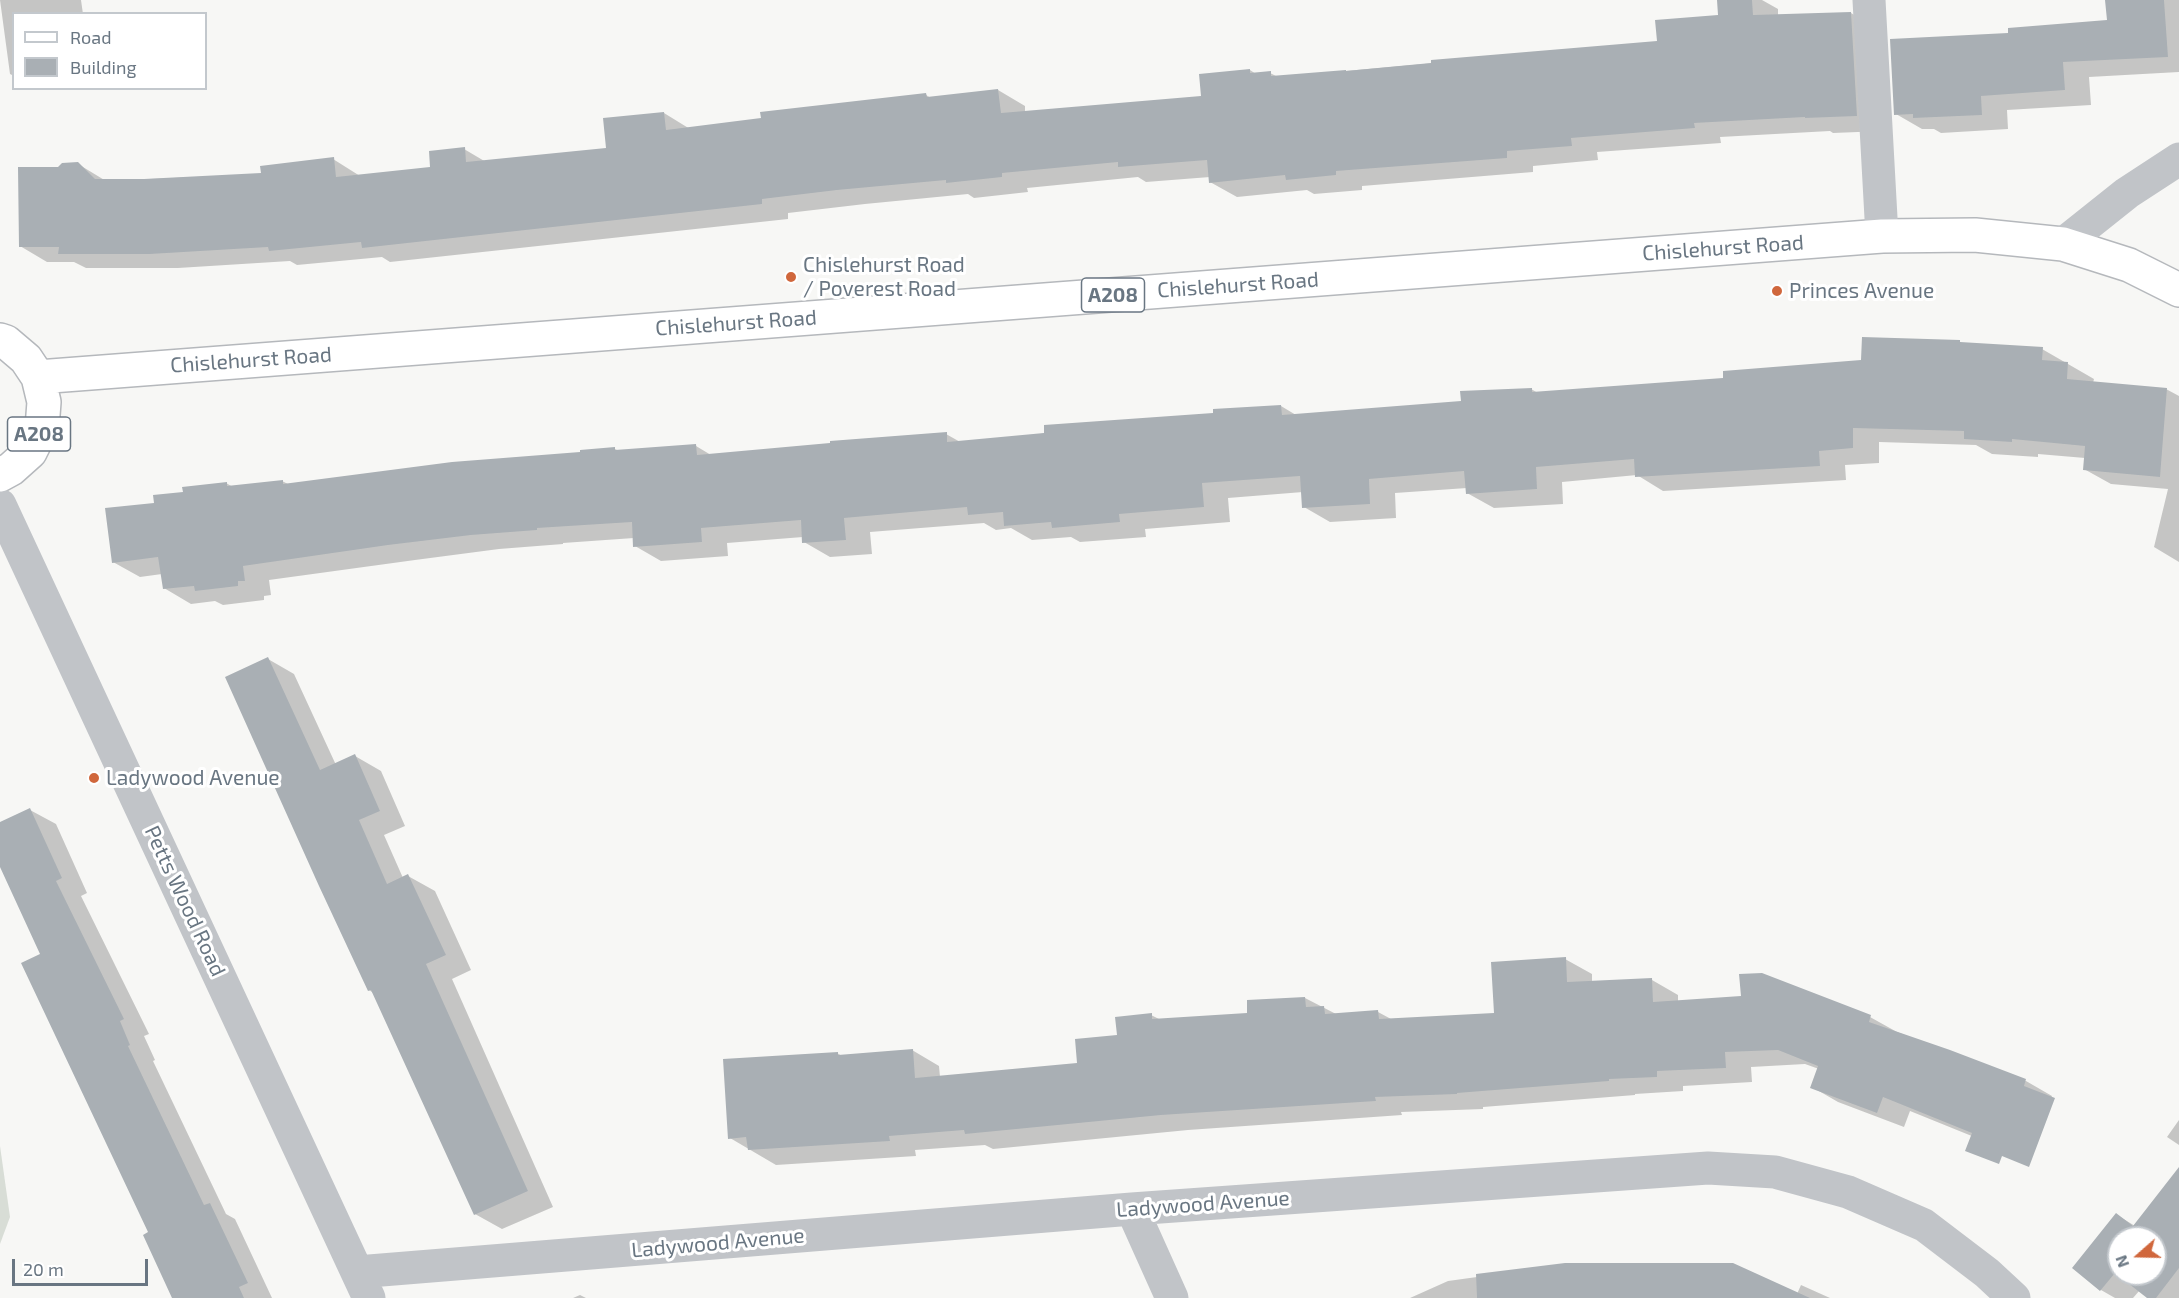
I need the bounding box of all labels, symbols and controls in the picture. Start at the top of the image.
legend [12,12,207,90]
text: Road [70,26,111,48]
text: Building [70,56,137,78]
street label: Chislehurst Road [1641,230,1805,266]
place label: Chislehurst Road / Poverest Road [803,252,965,302]
street label: Chislehurst Road [1156,267,1320,303]
marker: Chislehurst Road / Poverest Road [784,270,798,284]
road number: A208 [1082,278,1144,312]
place label: Princes Avenue [1789,278,1934,304]
marker: Princes Avenue [1770,284,1784,298]
street label: Chislehurst Road [654,305,818,341]
street label: Chislehurst Road [169,342,333,378]
road number: A208 [8,417,70,451]
place label: Ladywood Avenue [106,765,280,791]
marker: Ladywood Avenue [87,771,101,785]
street label: Petts Wood Road [139,822,231,980]
street label: Ladywood Avenue [1116,1185,1290,1223]
street label: Ladywood Avenue [630,1223,806,1263]
north arrow [2107,1226,2167,1286]
scale bar [15,1247,152,1285]
text: N [2111,1253,2132,1270]
text: 20 m [23,1258,64,1280]

